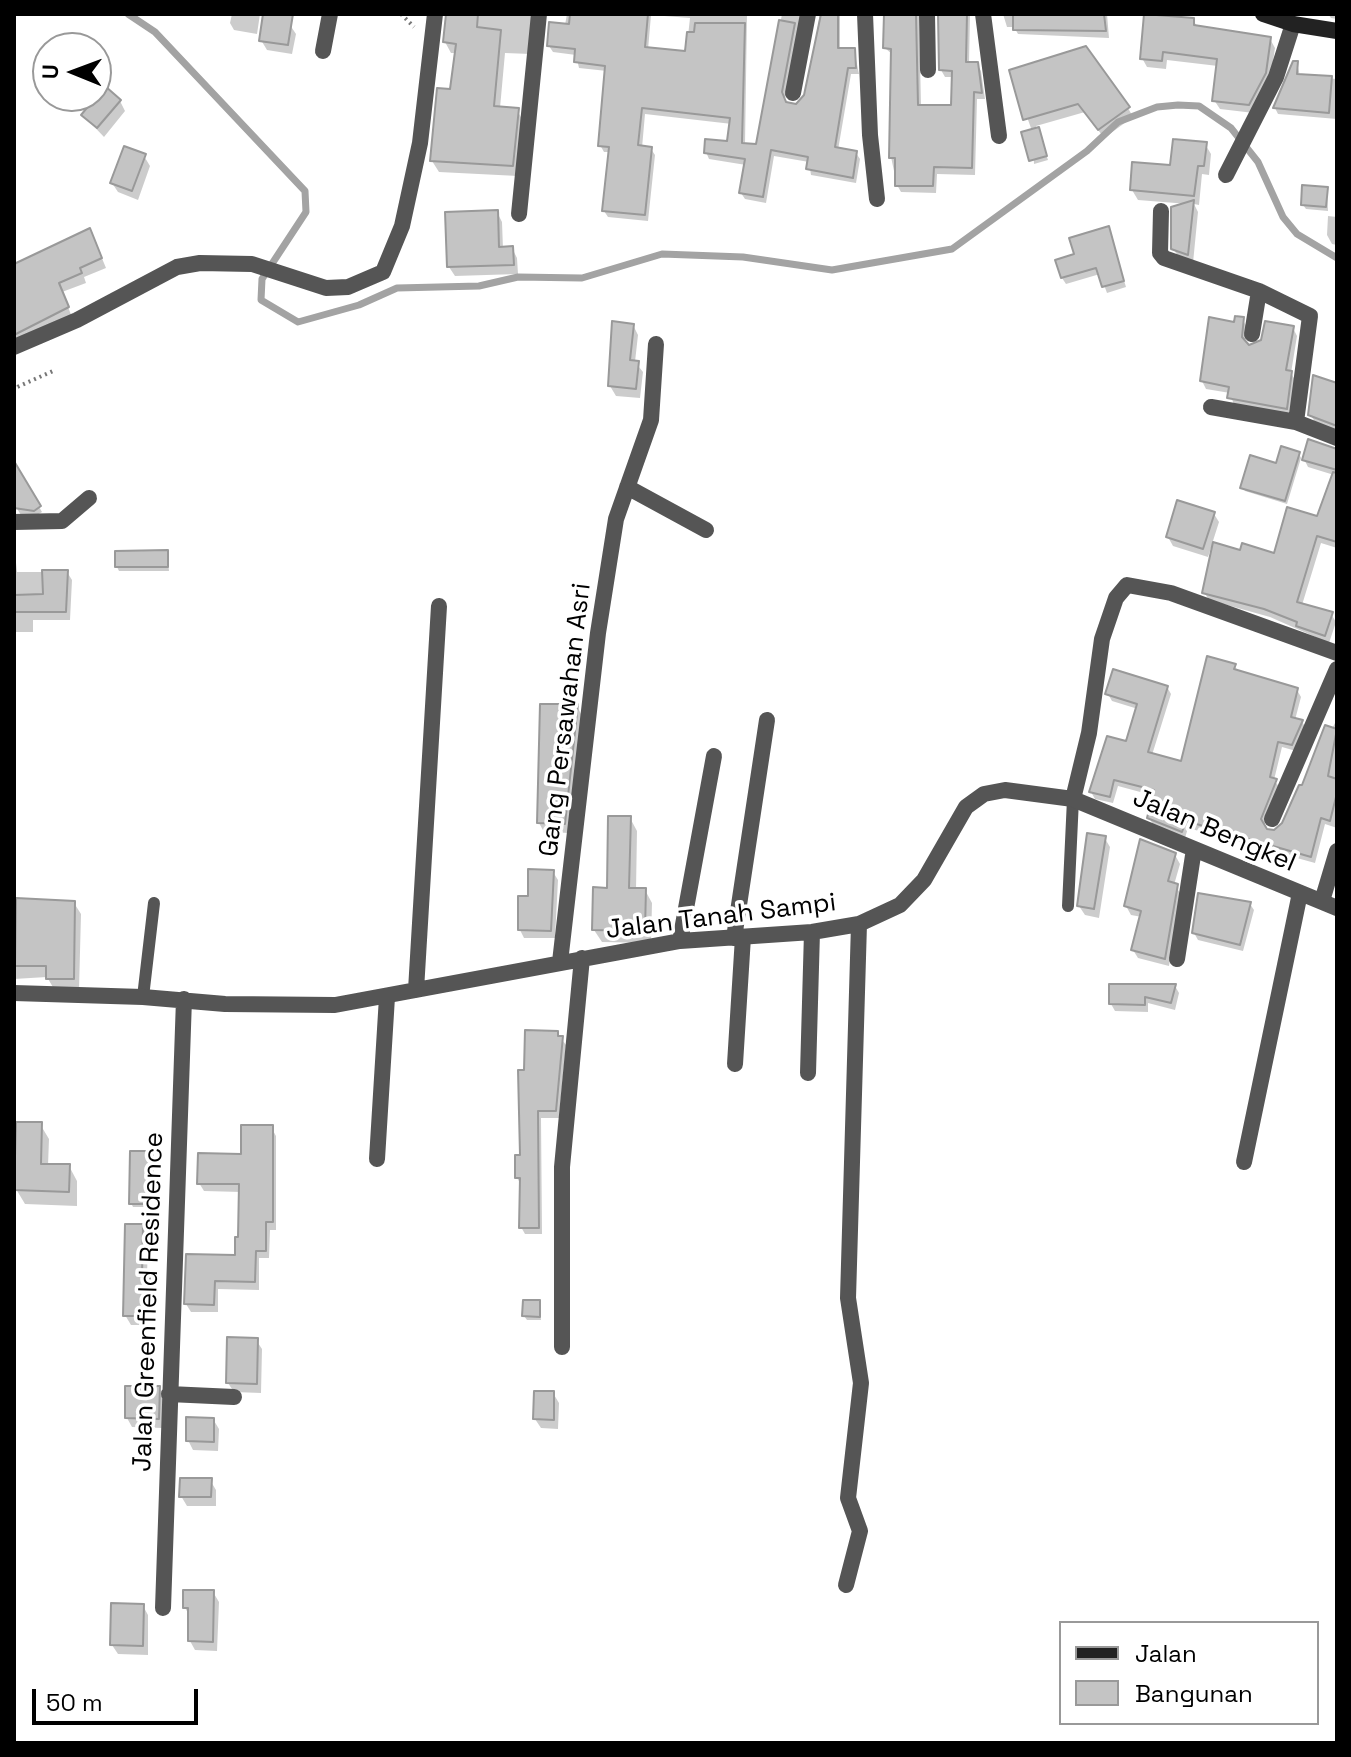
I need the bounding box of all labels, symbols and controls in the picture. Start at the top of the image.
north arrow [32,32,112,112]
text: U [36,64,64,79]
street label: Gang Persawahan Asri [534,582,598,858]
street label: Jalan Bengkel [1128,783,1300,879]
street label: Jalan Tanah Sampi [604,887,838,947]
street label: Jalan Greenfield Residence [127,1132,171,1472]
legend [1059,1621,1319,1725]
text: Jalan [1135,1638,1197,1669]
scale bar [36,1673,202,1723]
text: Bangunan [1135,1678,1253,1709]
text: 50 m [46,1687,103,1718]

